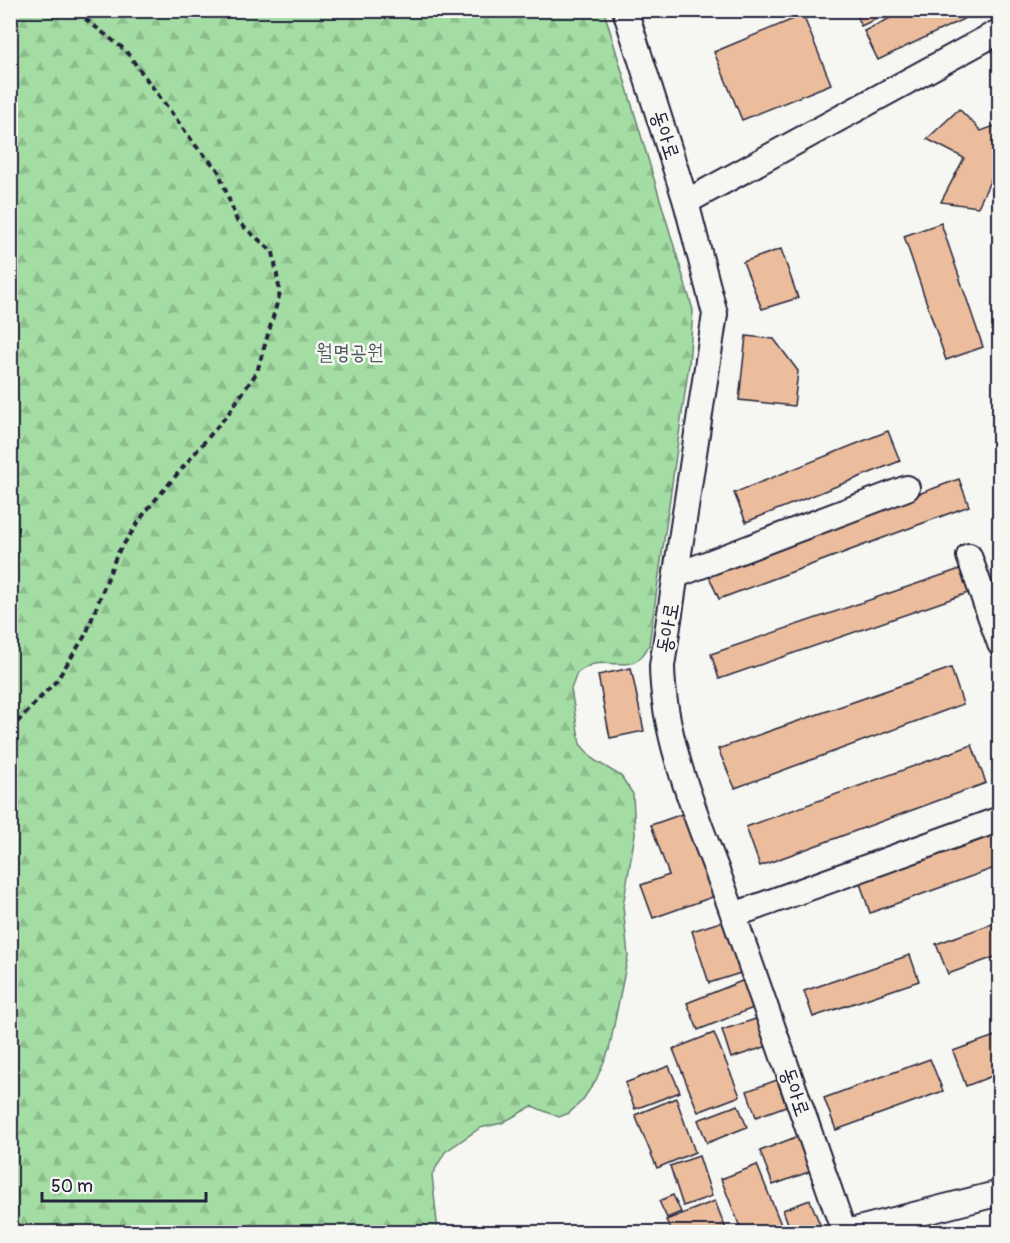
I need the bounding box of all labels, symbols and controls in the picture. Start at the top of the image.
street label: 동아로 [644,107,686,163]
park label: 월명공원 [316,339,384,366]
street label: 동아로 [650,601,686,655]
street label: 동아로 [774,1064,816,1120]
scale bar [42,1165,206,1203]
text: 50 m [51,1175,93,1198]

